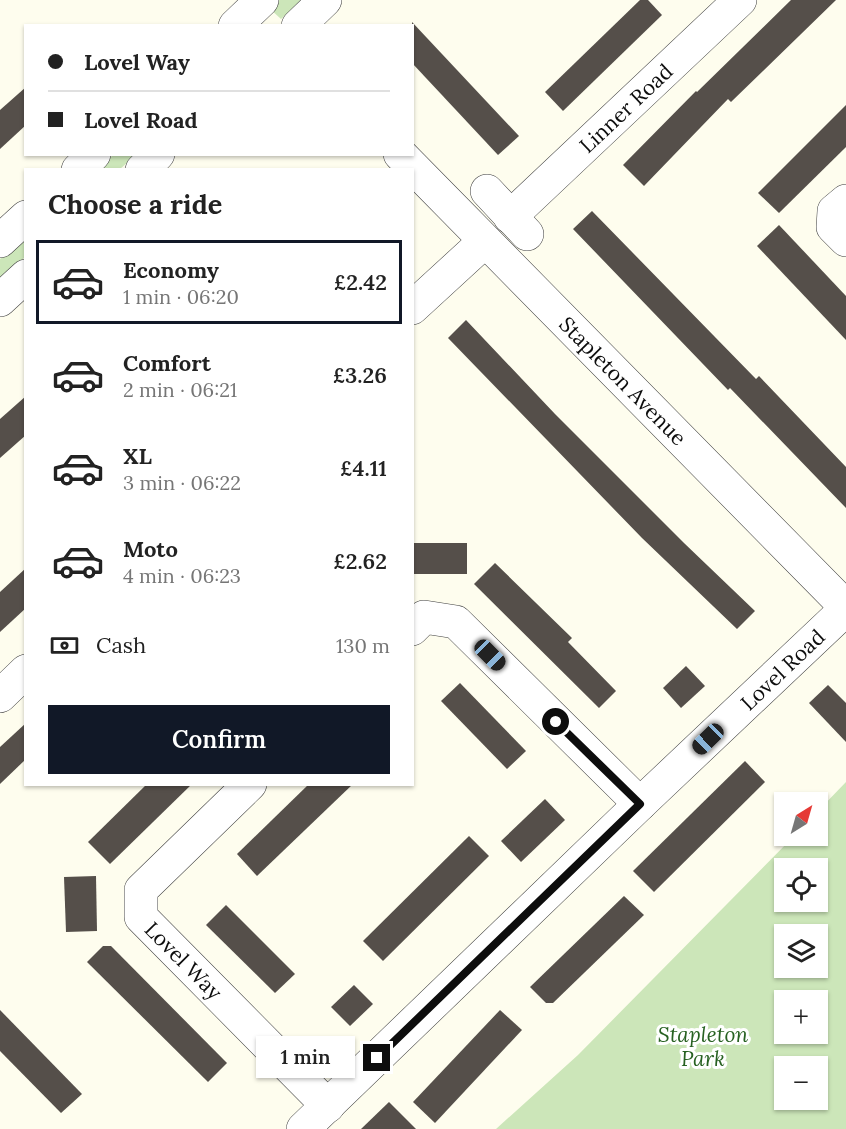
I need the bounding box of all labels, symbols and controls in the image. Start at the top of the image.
text: Lovel Way [84,48,190,76]
street label: Linner Road [573,57,678,158]
text: Lovel Road [84,106,198,134]
text: Choose a ride [48,187,222,221]
icon: car [51,255,105,309]
text: Economy [123,256,219,284]
text: £2.42 [334,268,387,296]
text: 1 min · 06:20 [123,284,239,309]
street label: Stapleton Avenue [554,310,692,451]
icon: car [51,348,105,402]
text: Comfort [123,349,211,377]
text: £3.26 [333,361,387,389]
text: 2 min · 06:21 [123,377,237,402]
icon: car [51,441,105,495]
text: XL [123,442,152,470]
text: £4.11 [340,454,387,482]
text: 3 min · 06:22 [123,470,241,495]
icon: car [51,534,105,588]
text: Moto [123,535,178,563]
text: £2.62 [333,547,387,575]
text: 4 min · 06:23 [123,563,241,588]
street label: Lovel Road [734,623,830,716]
icon: cash [48,629,81,662]
text: Cash [96,631,146,659]
text: 130 m [336,633,390,658]
car [471,636,509,674]
button: Confirm [48,705,390,774]
route start [542,708,569,735]
car [689,720,727,758]
north arrow [774,792,828,846]
map controls [774,792,828,1110]
button: locate [774,858,828,912]
street label: Lovel Way [139,916,228,1005]
button: layers [774,924,828,978]
button: + [774,990,828,1044]
park label: Stapleton Park [658,1021,748,1072]
callout: 1 min [257,1037,356,1079]
text: 1 min [280,1044,331,1069]
route end [363,1044,390,1071]
button: − [774,1056,828,1110]

